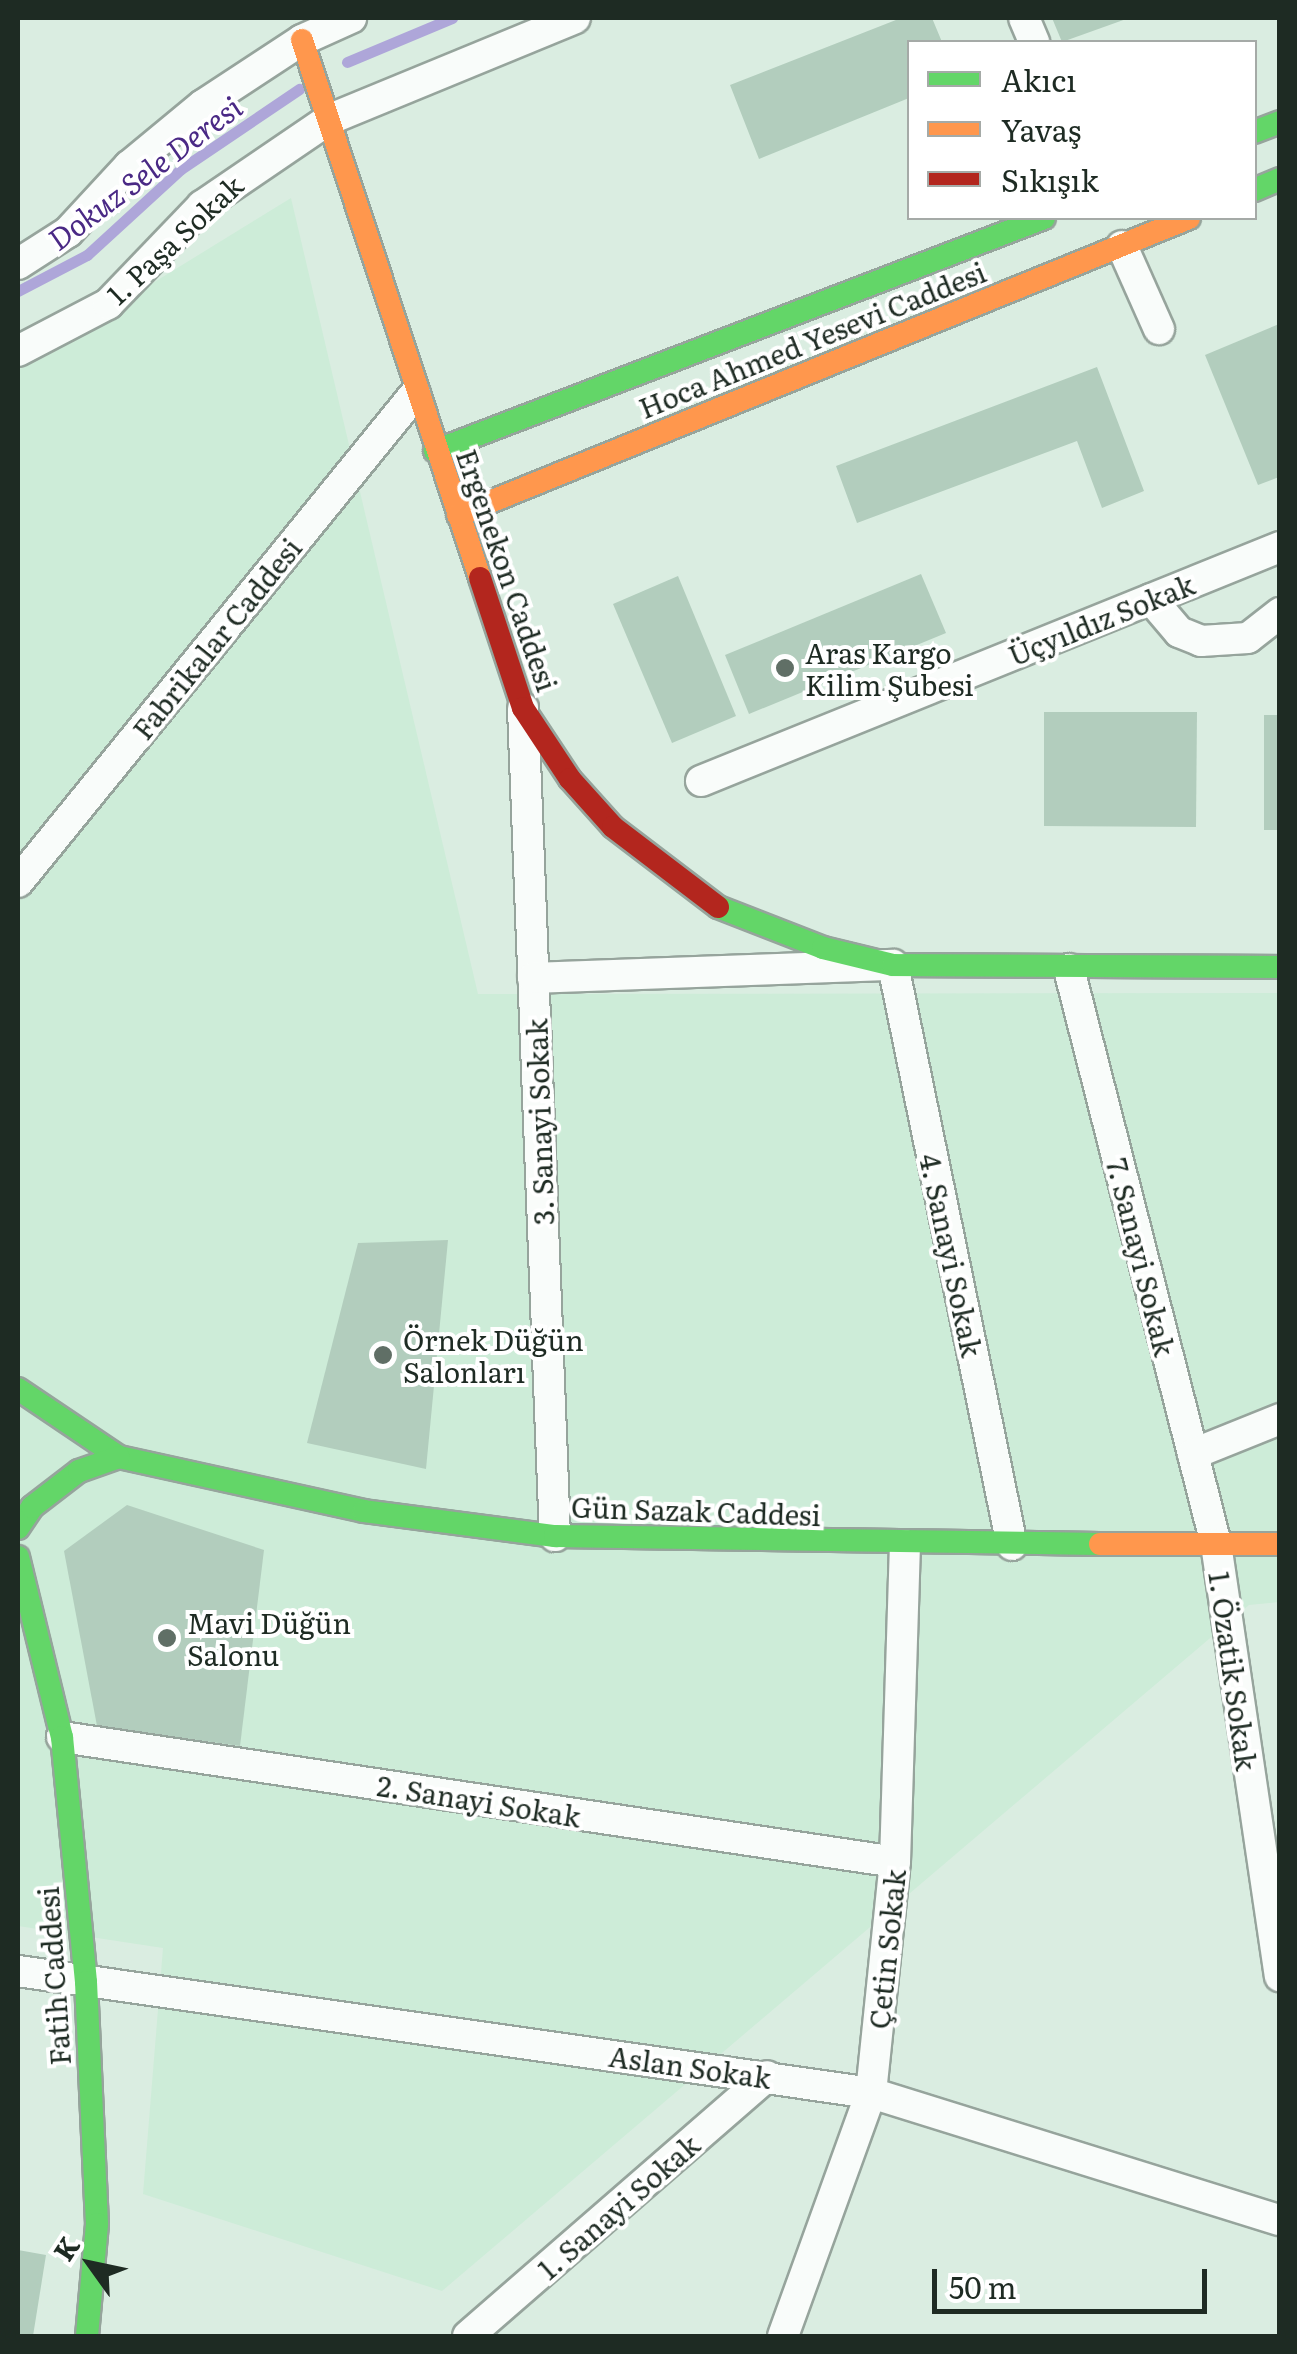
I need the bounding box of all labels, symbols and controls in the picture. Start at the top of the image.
legend [907,40,1257,220]
text: Akıcı [1001,57,1076,101]
water label: Dokuz Sele Deresi [40,87,248,257]
text: Yavaş [1001,107,1081,151]
text: Sıkışık [1001,157,1099,201]
street label: 1. Paşa Sokak [99,168,249,310]
street label: Hoca Ahmed Yesevi Caddesi [634,254,990,424]
street label: Ergenekon Caddesi [451,444,565,696]
street label: Fabrikalar Caddesi [125,531,307,745]
street label: Üçyıldız Sokak [1003,566,1199,672]
place label: Aras Kargo Kilim Şubesi [805,635,974,701]
marker: Aras Kargo Kilim Şubesi [774,657,796,679]
street label: 3. Sanayi Sokak [519,1018,559,1226]
street label: 4. Sanayi Sokak [914,1150,990,1360]
street label: 7. Sanayi Sokak [1101,1155,1183,1359]
place label: Örnek Düğün Salonları [403,1322,584,1388]
marker: Örnek Düğün Salonları [372,1344,394,1366]
street label: Gün Sazak Caddesi [571,1489,821,1531]
street label: 1. Özatik Sokak [1203,1569,1265,1773]
place label: Mavi Düğün Salonu [187,1605,351,1671]
marker: Mavi Düğün Salonu [156,1627,178,1649]
street label: 2. Sanayi Sokak [375,1767,583,1833]
street label: Çetin Sokak [861,1867,911,2031]
street label: Fatih Caddesi [30,1885,76,2067]
street label: Aslan Sokak [607,2038,773,2094]
street label: 1. Sanayi Sokak [531,2127,705,2285]
north arrow [40,2214,140,2314]
text: K [41,2227,88,2268]
scale bar [937,2249,1212,2311]
text: 50 m [949,2264,1017,2308]

